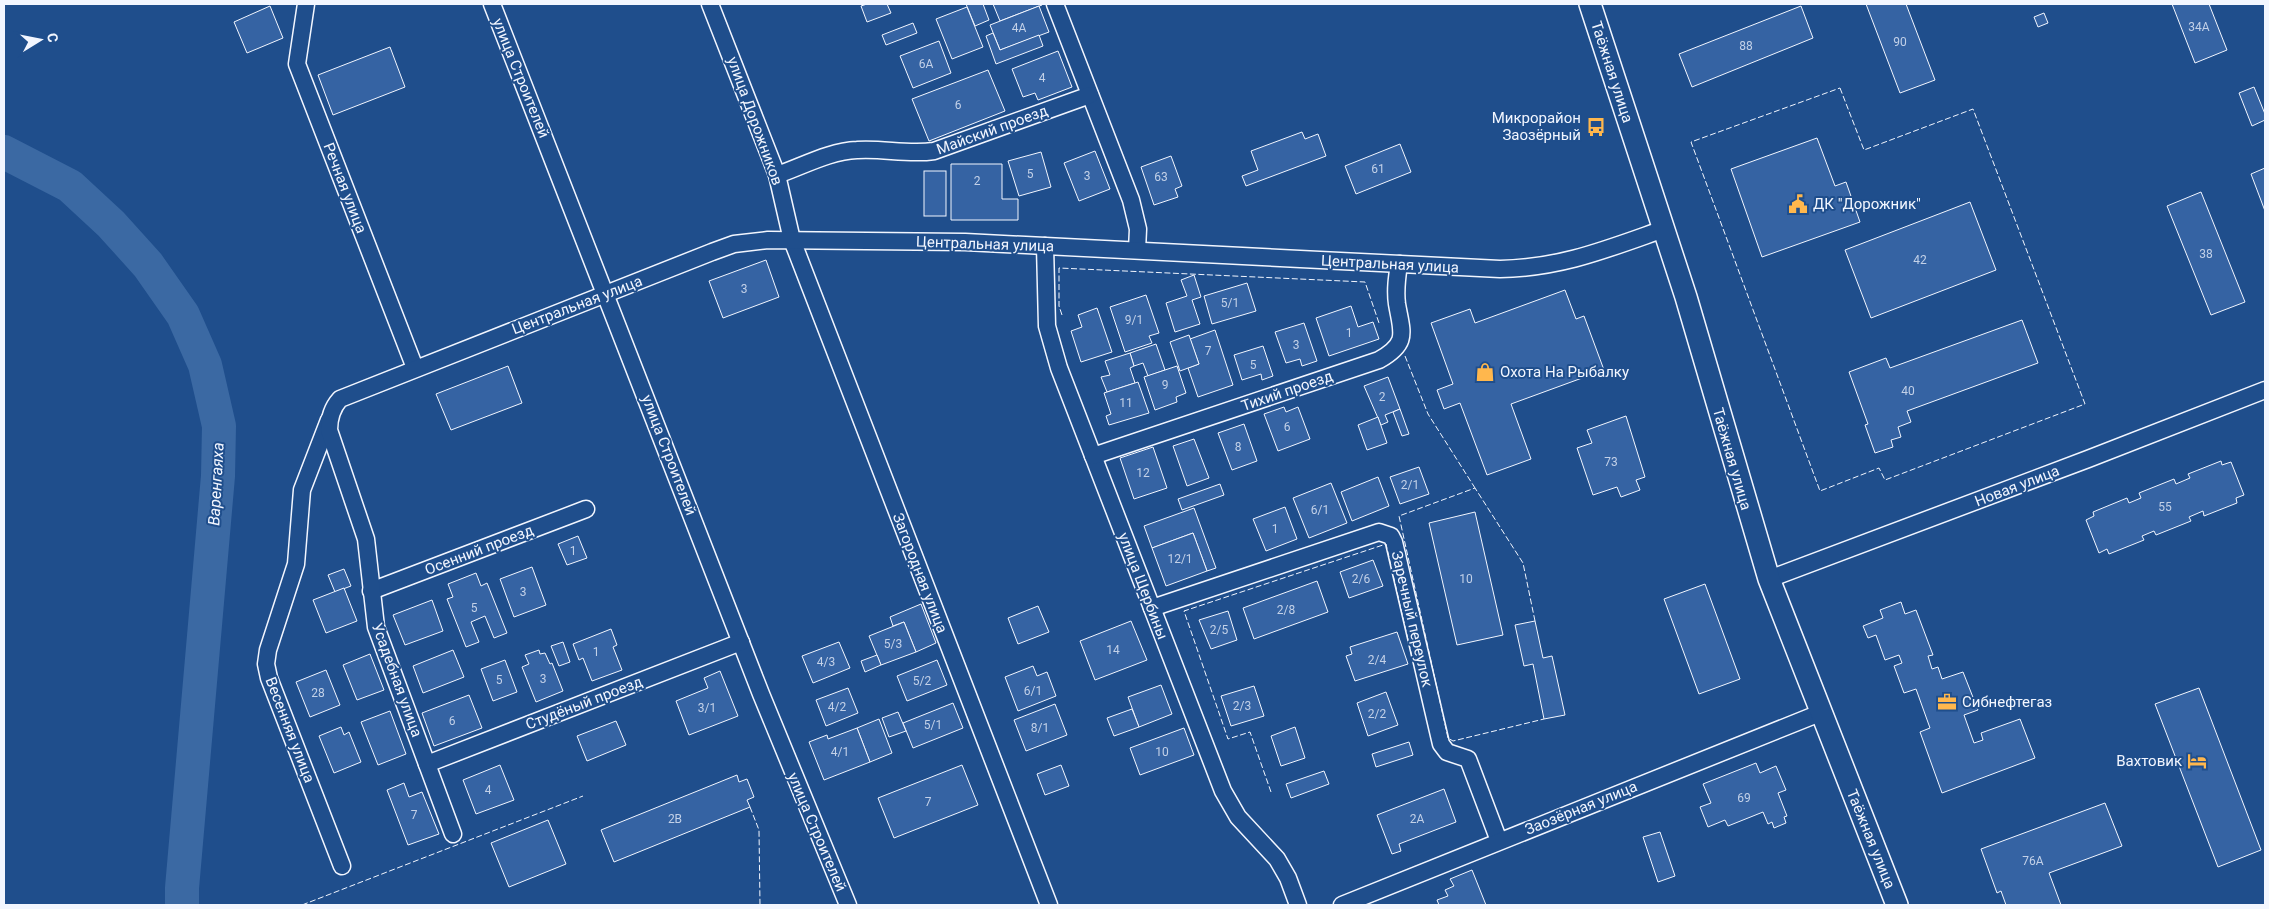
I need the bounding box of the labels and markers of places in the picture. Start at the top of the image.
place label: Микрорайон Заозёрный [1492,109,1581,144]
bus stop icon: Микрорайон Заозёрный [1585,116,1607,138]
public building icon: ДК "Дорожник" [1787,193,1809,215]
place label: ДК "Дорожник" [1813,195,1921,213]
shop icon: Охота На Рыбалку [1474,361,1496,383]
place label: Охота На Рыбалку [1500,363,1629,381]
office icon: Сибнефтегаз [1936,691,1958,713]
place label: Сибнефтегаз [1962,693,2052,711]
hotel icon: Вахтовик [2186,750,2208,772]
place label: Вахтовик [2116,752,2182,770]

